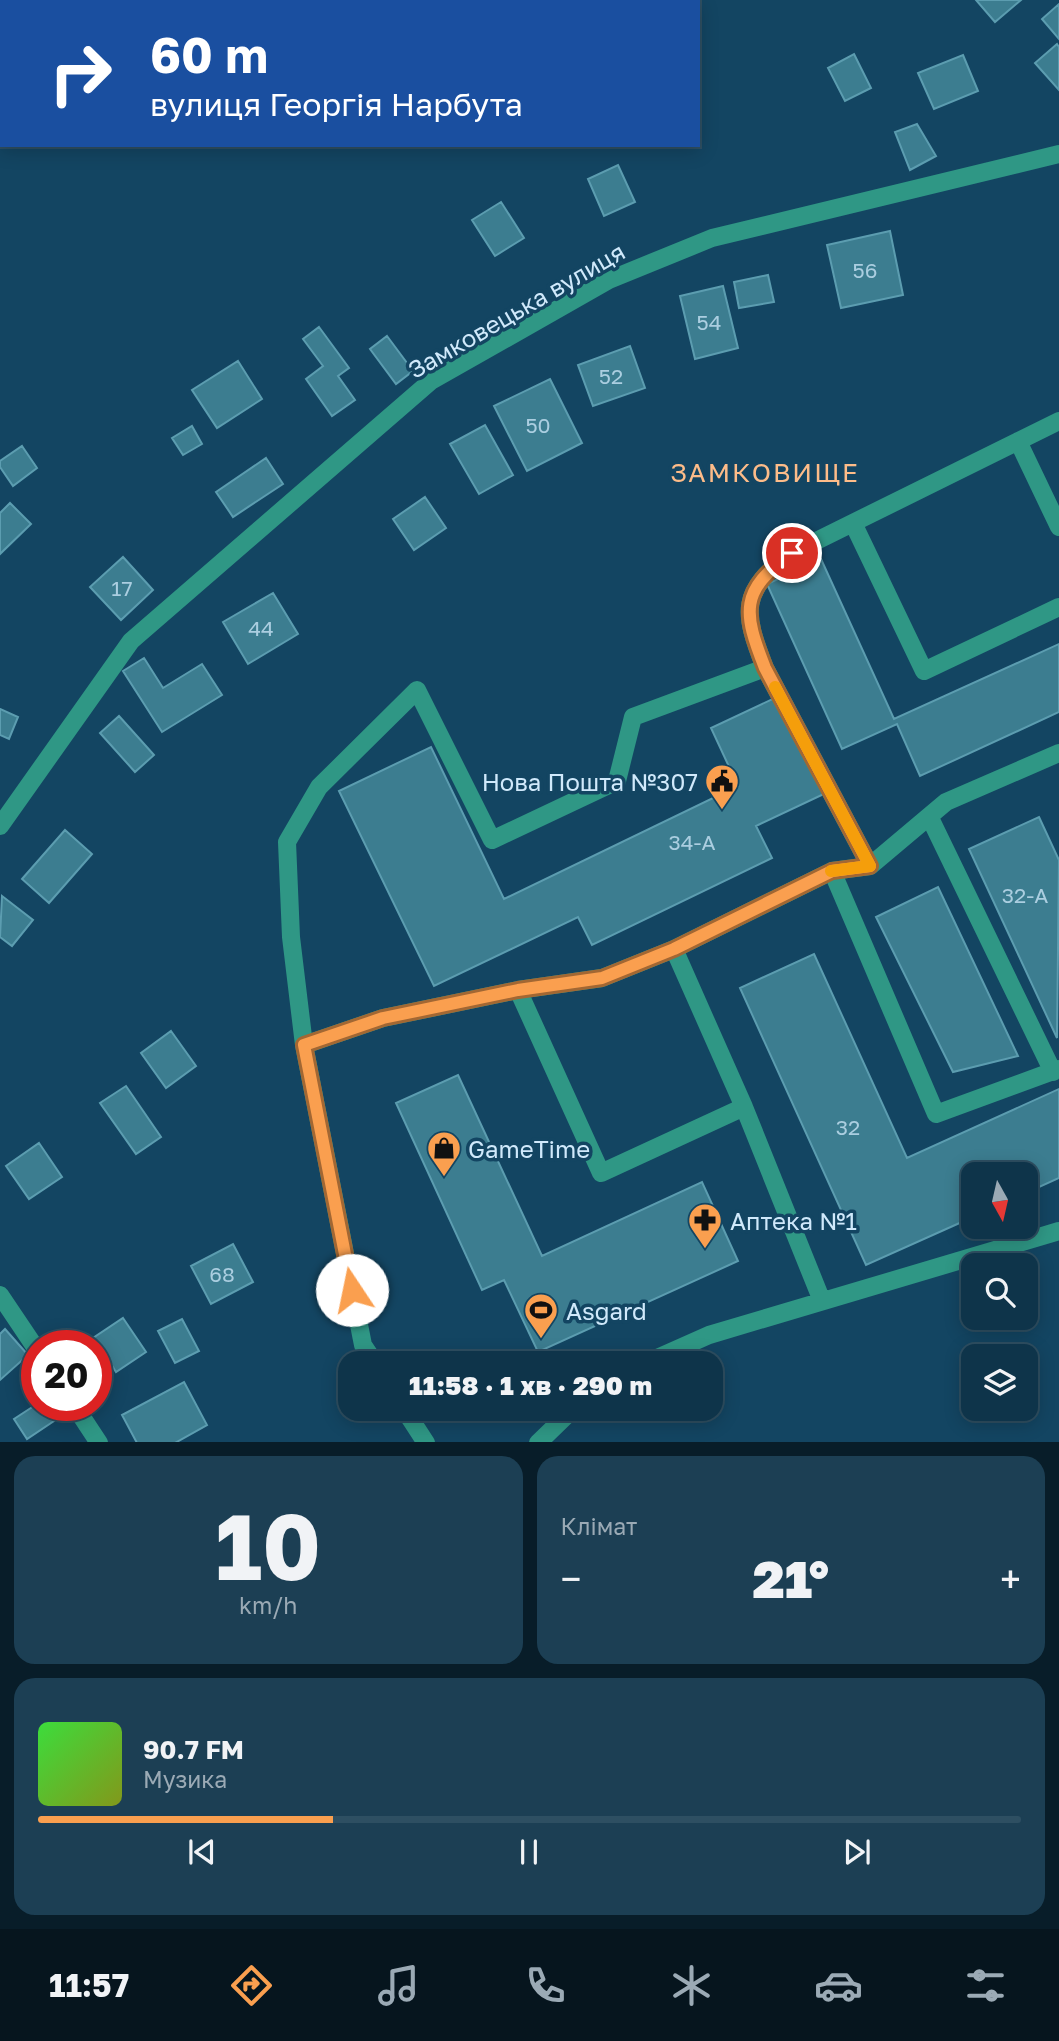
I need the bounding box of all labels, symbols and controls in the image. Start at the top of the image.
text: 60 m [150,25,268,84]
icon: right [35,28,126,119]
text: вулиця Георгія Нарбута [150,85,523,123]
street label: Замковецька вулиця [402,236,630,384]
house number: 56 [853,257,877,283]
house number: 54 [697,309,722,335]
house number: 52 [599,363,623,389]
house number: 50 [525,412,551,438]
district label: ЗАМКОВИЩЕ [670,457,860,488]
pin [762,523,822,583]
icon: arrive [773,534,811,572]
house number: 17 [111,575,133,601]
house number: 44 [248,615,274,641]
public building icon: Нова Пошта №307 [703,762,741,811]
place label: Нова Пошта №307 [482,767,698,796]
house number: 34-А [668,829,716,855]
house number: 32-А [1002,882,1048,908]
house number: 32 [836,1114,860,1140]
shop icon: GameTime [425,1129,463,1178]
place label: GameTime [468,1134,590,1163]
north arrow [961,1162,1038,1239]
map controls [961,1162,1038,1421]
pharmacy icon: Аптека №1 [686,1201,724,1250]
place label: Аптека №1 [730,1206,857,1235]
position arrow [315,1253,389,1327]
button: search [961,1253,1038,1330]
house number: 68 [209,1261,235,1287]
sports icon: Asgard [522,1291,560,1340]
place label: Asgard [566,1296,647,1325]
speed limit sign: 20 [21,1330,112,1421]
button: layers [961,1344,1038,1421]
text: 11:58 · 1 хв · 290 m [409,1370,652,1401]
text: 10 [215,1491,321,1600]
text: Клімат [561,1512,637,1540]
text: 21° [752,1547,829,1609]
text: − [561,1556,581,1601]
text: + [1000,1556,1021,1601]
text: km/h [239,1591,298,1619]
text: 90.7 FM [143,1734,244,1765]
text: Музика [143,1765,227,1793]
icon: previous [183,1833,221,1871]
icon: pause [510,1833,548,1871]
icon: next [838,1833,876,1871]
icon: directions [227,1961,276,2010]
icon: music [374,1961,423,2010]
icon: phone [521,1961,570,2010]
icon: climate [667,1961,716,2010]
icon: car [814,1961,863,2010]
icon: filters [961,1961,1010,2010]
text: 11:57 [49,1966,129,2004]

